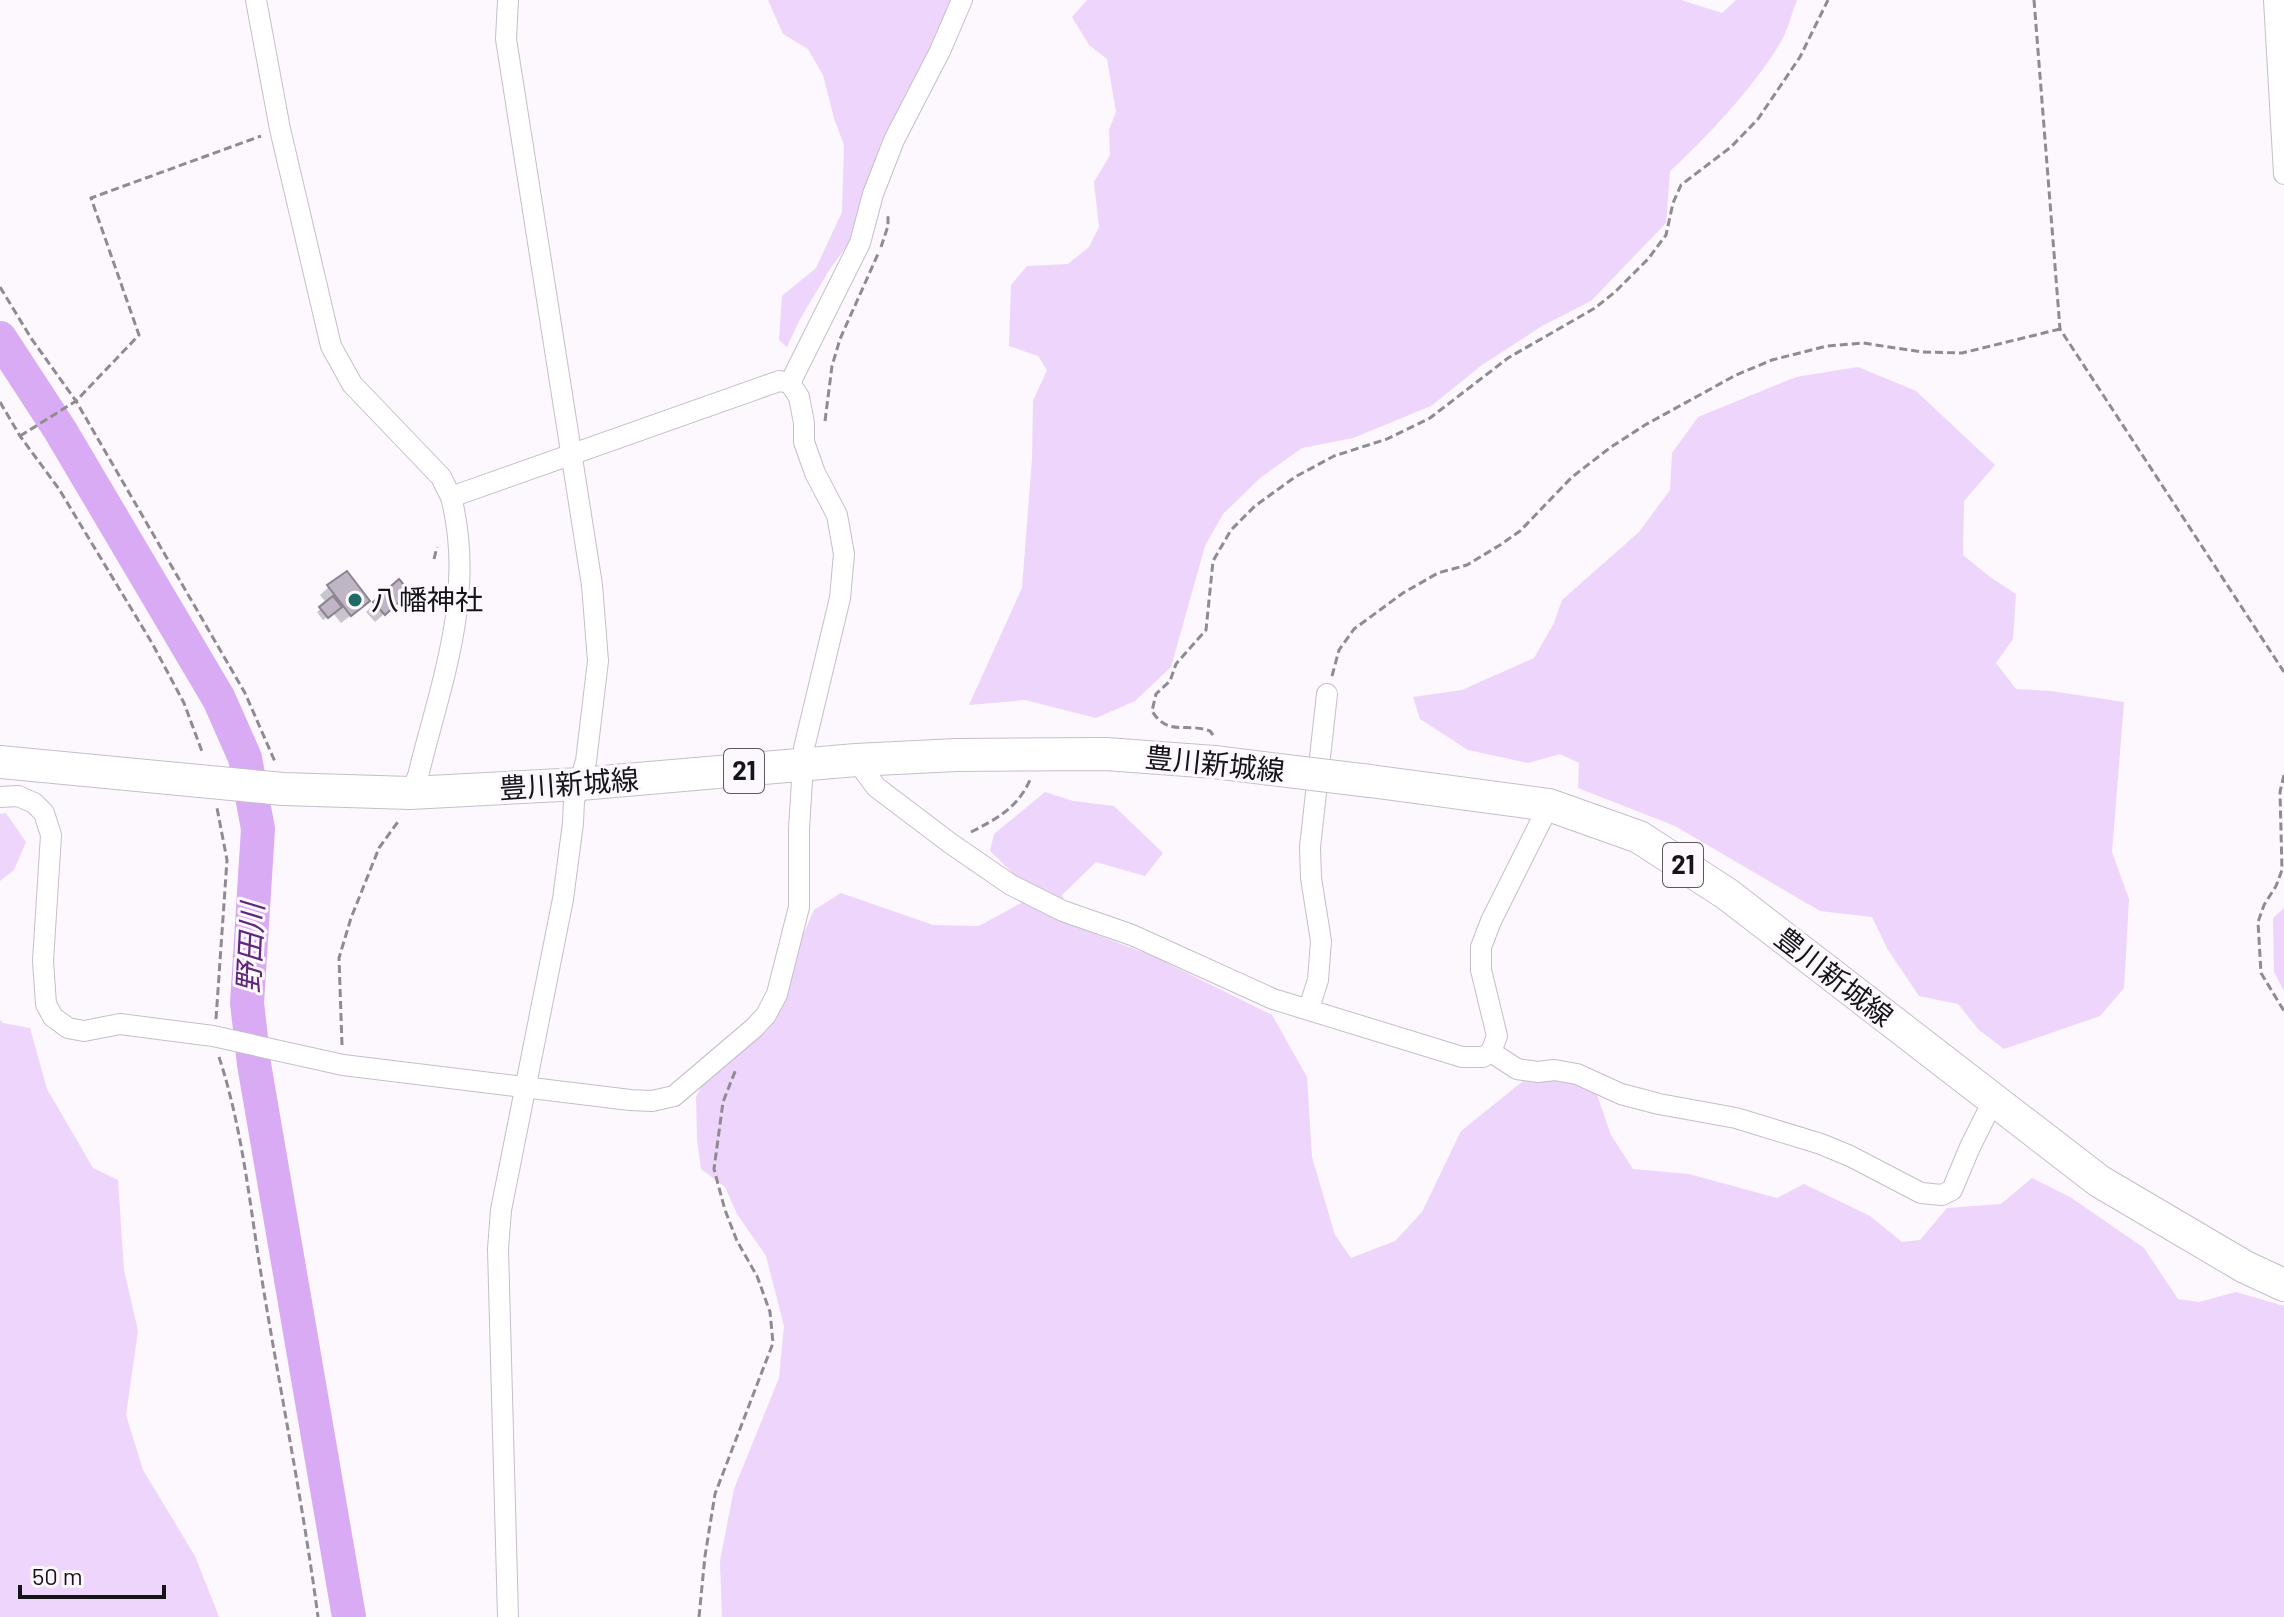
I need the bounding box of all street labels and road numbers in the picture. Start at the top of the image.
street label: 豊川新城線 [1144,739,1287,787]
road number: 21 [724,749,764,793]
street label: 豊川新城線 [498,761,640,805]
road number: 21 [1663,843,1703,887]
street label: 豊川新城線 [1769,920,1900,1033]

